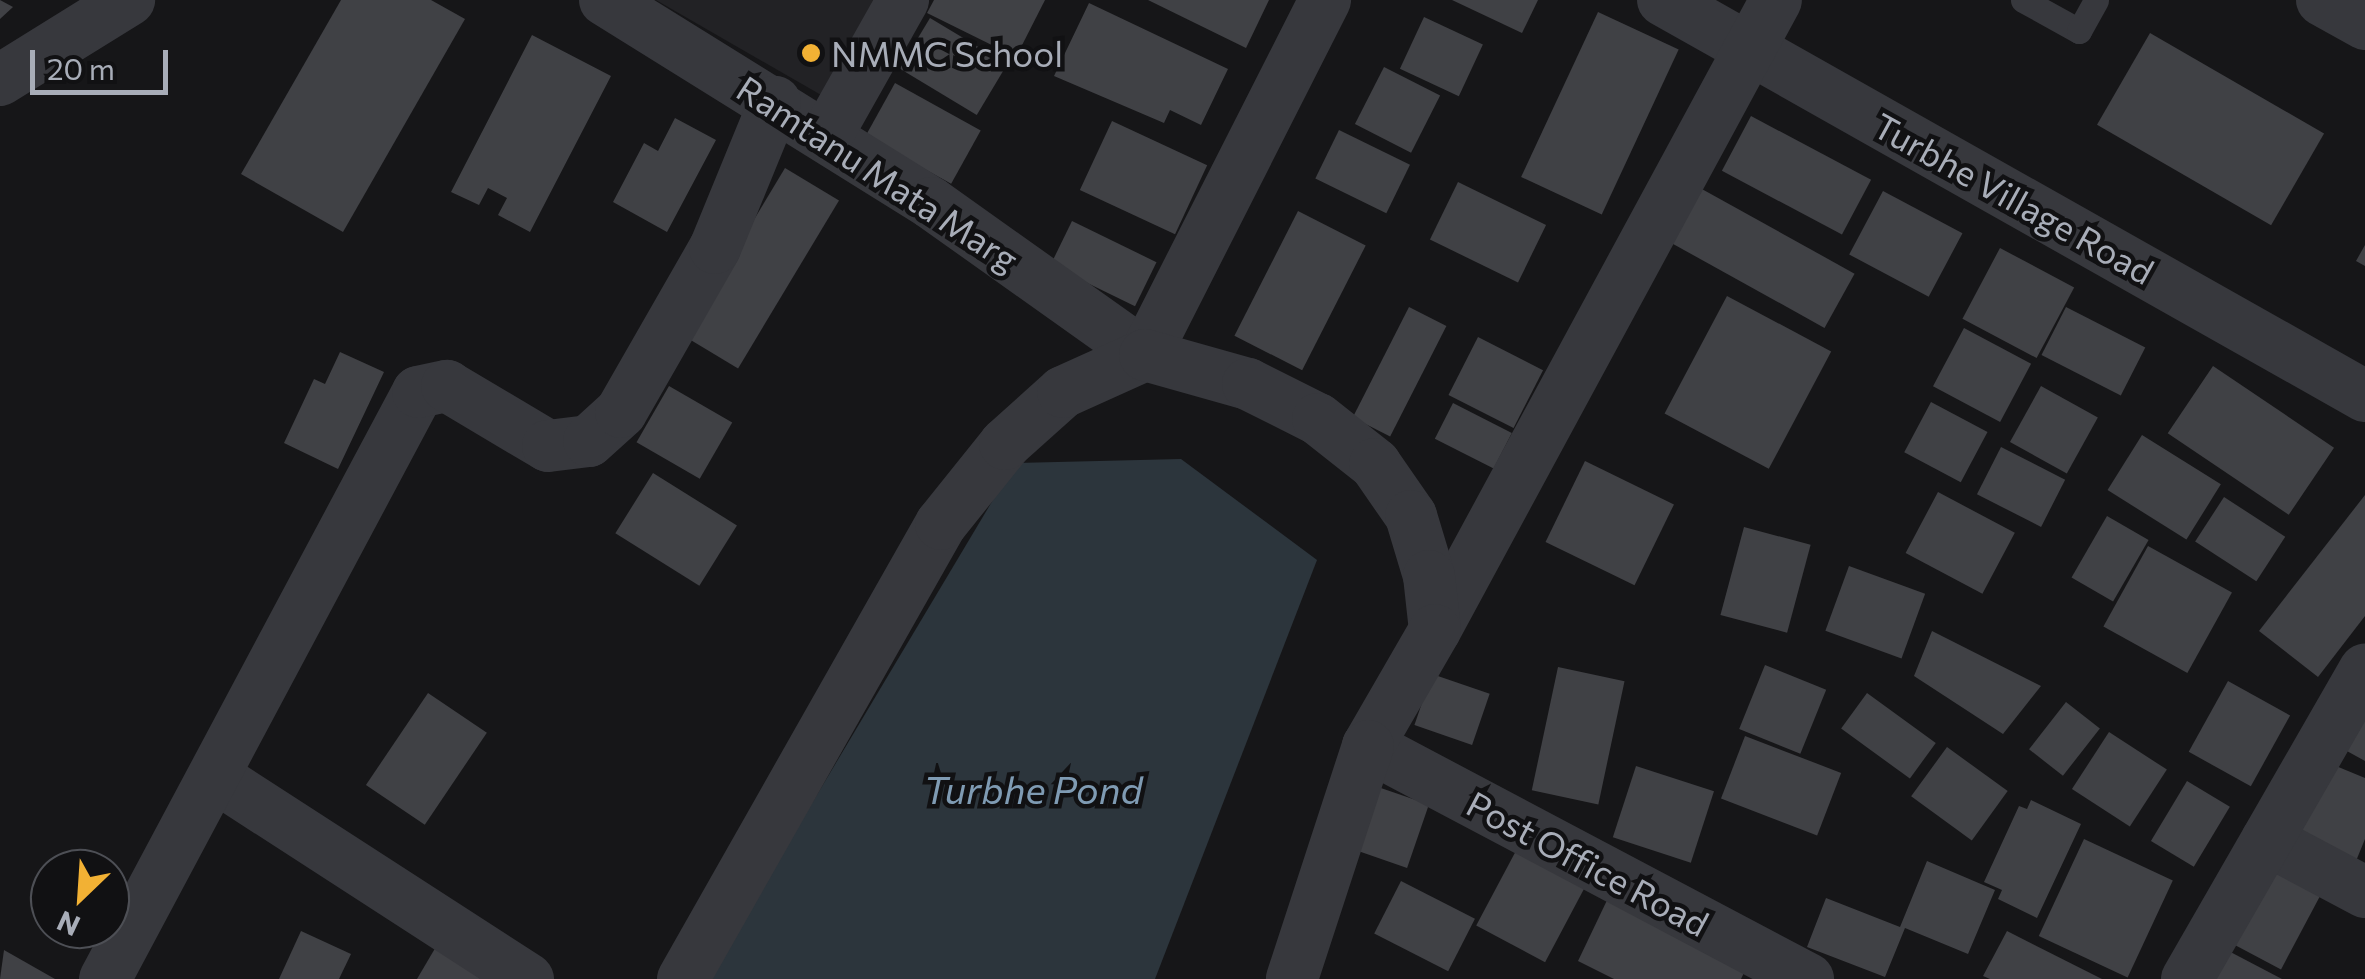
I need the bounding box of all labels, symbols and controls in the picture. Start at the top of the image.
scale bar [35,30,172,92]
place label: NMMC School [831,32,1063,74]
marker: NMMC School [800,42,822,64]
text: 20 m [47,49,115,86]
street label: Ramtanu Mata Marg [730,67,1026,279]
street label: Turbhe Village Road [1867,104,2161,292]
water label: Turbhe Pond [924,766,1142,812]
street label: Post Office Road [1460,782,1716,944]
north arrow [30,849,130,949]
text: N [51,905,85,944]

